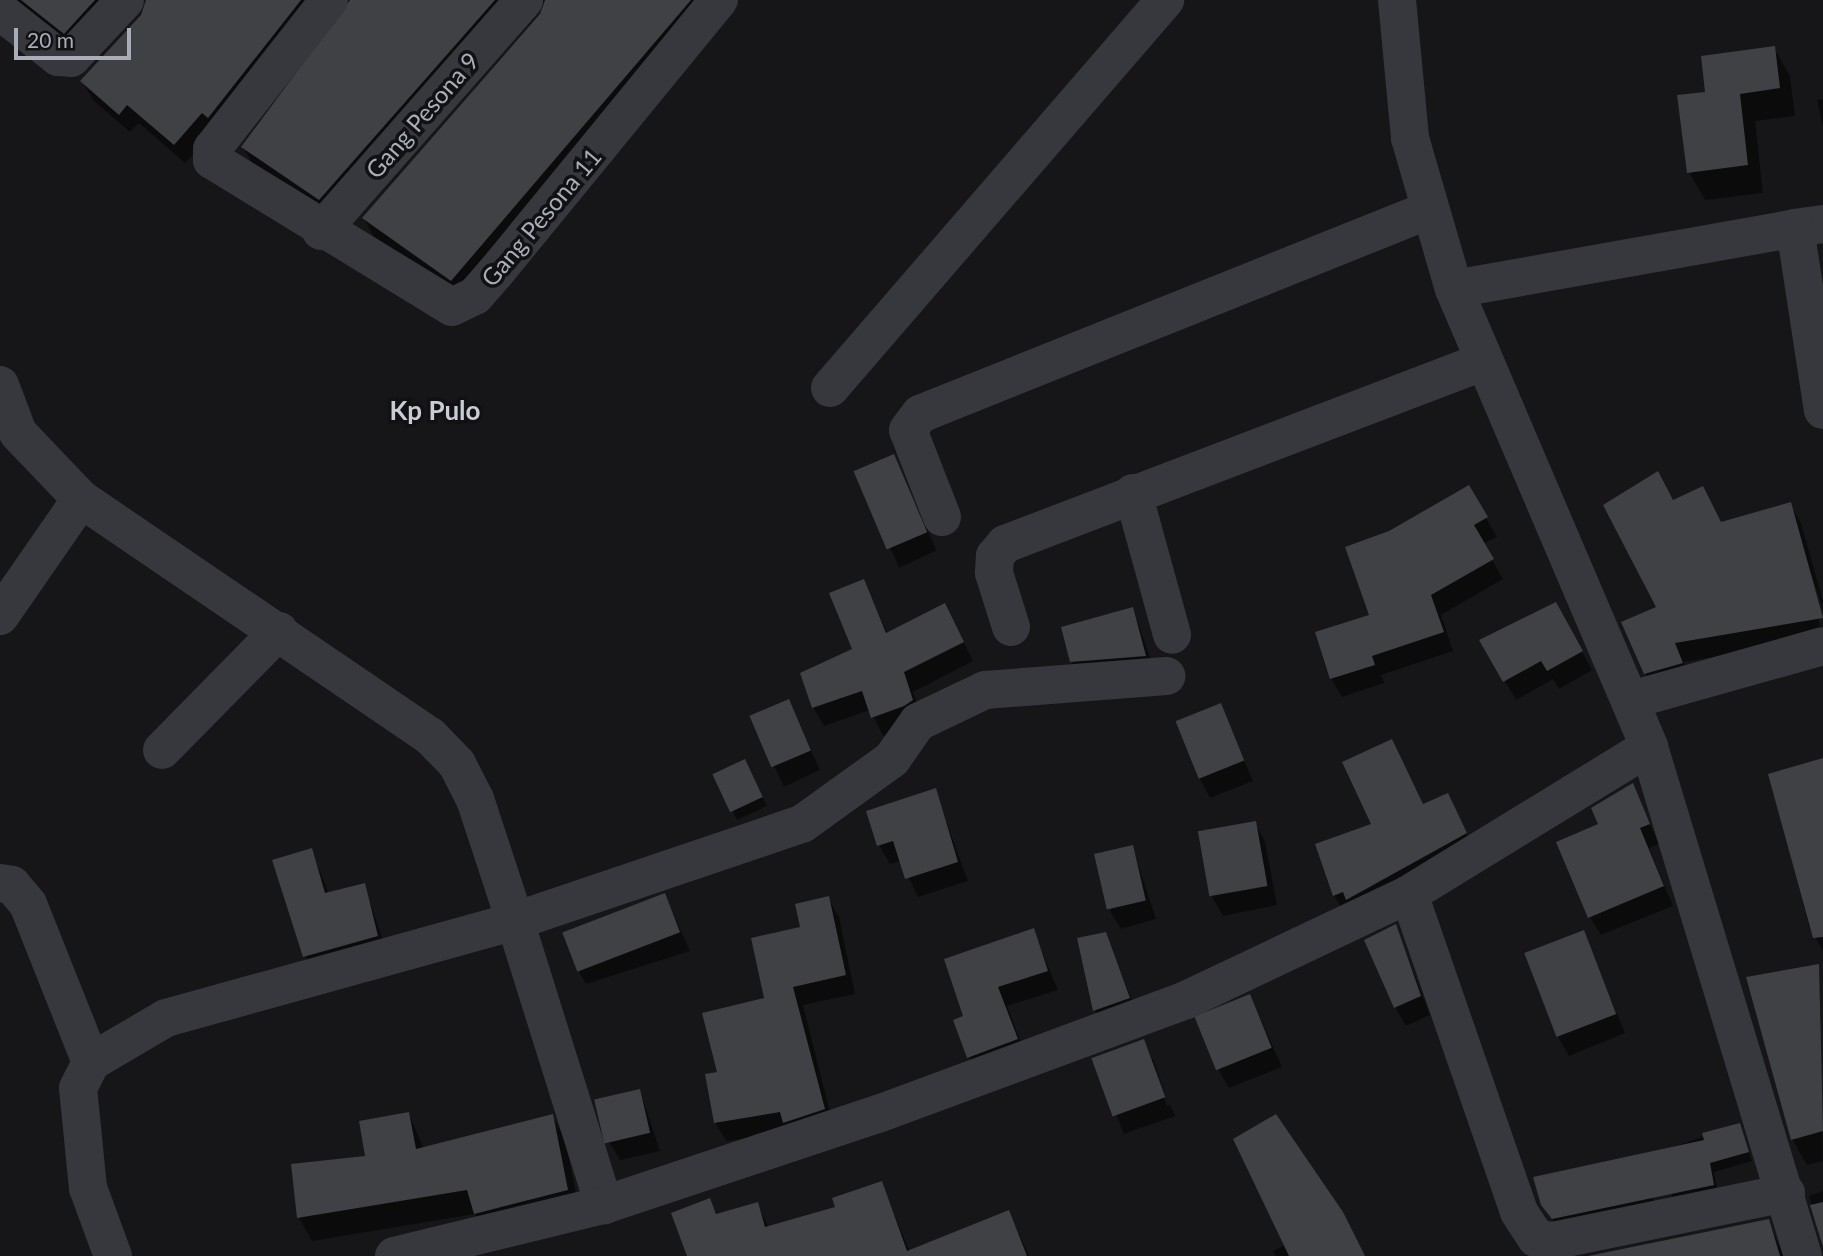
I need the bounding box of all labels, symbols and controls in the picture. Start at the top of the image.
scale bar [18,14,135,58]
text: 20 m [27,27,74,52]
street label: Gang Pesona 9 [360,46,484,184]
street label: Gang Pesona 11 [475,142,607,292]
district label: Kp Pulo [389,395,481,427]

